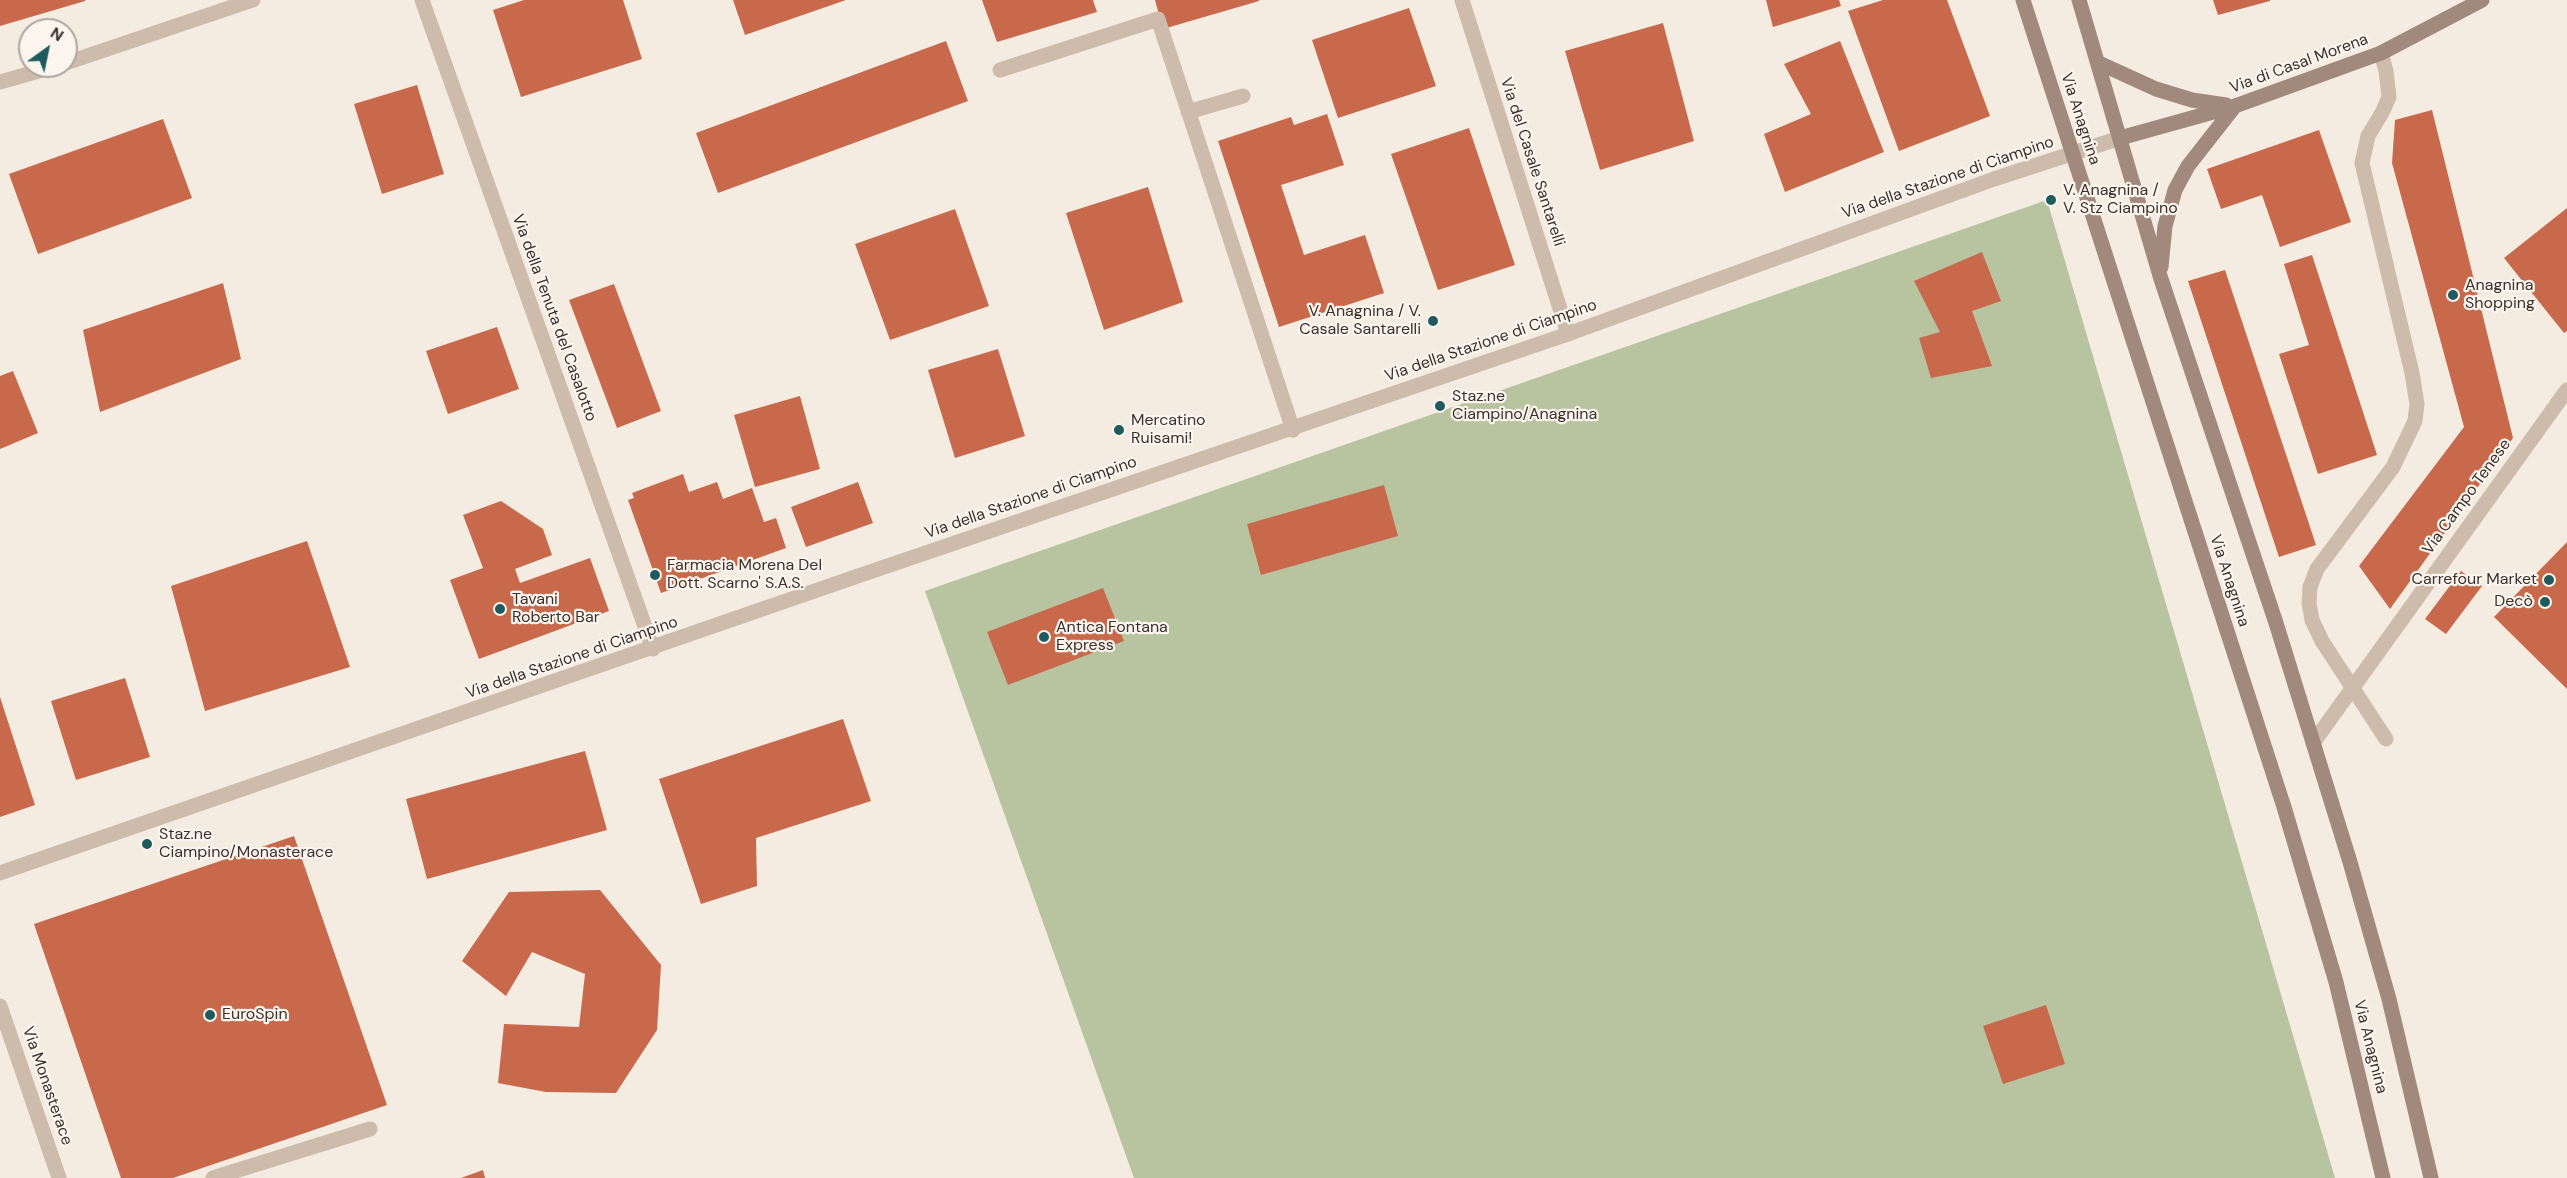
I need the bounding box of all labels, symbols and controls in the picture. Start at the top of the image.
north arrow [18,18,78,78]
text: N [46,22,68,46]
street label: Via di Casal Morena [2227,30,2371,98]
street label: Via Anagnina [2056,70,2104,168]
street label: Via del Casale Santarelli [1496,75,1568,249]
street label: Via della Stazione di Ciampino [1839,133,2057,223]
place label: V. Anagnina / V. Stz Ciampino [2063,181,2178,219]
marker: V. Anagnina / V. Stz Ciampino [2044,193,2058,207]
street label: Via della Tenuta del Casalotto [507,212,601,424]
place label: Anagnina Shopping [2465,276,2535,314]
marker: Anagnina Shopping [2446,288,2460,302]
street label: Via della Stazione di Ciampino [1382,296,1600,386]
place label: V. Anagnina / V. Casale Santarelli [1299,302,1421,340]
marker: V. Anagnina / V. Casale Santarelli [1426,314,1440,328]
place label: Staz.ne Ciampino/Anagnina [1452,387,1597,425]
marker: Staz.ne Ciampino/Anagnina [1433,399,1447,413]
place label: Mercatino Ruisami! [1131,411,1206,449]
marker: Mercatino Ruisami! [1112,423,1126,437]
street label: Via Campo Tenese [2419,436,2515,558]
street label: Via della Stazione di Ciampino [922,453,1140,543]
street label: Via Anagnina [2205,532,2253,630]
place label: Farmacia Morena Del Dott. Scarno' S.A.S. [667,556,822,594]
marker: Farmacia Morena Del Dott. Scarno' S.A.S. [648,568,662,582]
place label: Carrefour Market [2412,570,2537,590]
marker: Carrefour Market [2542,573,2556,587]
place label: Tavani Roberto Bar [512,590,600,628]
place label: Decò [2494,592,2533,612]
marker: Decò [2538,595,2552,609]
marker: Tavani Roberto Bar [493,602,507,616]
street label: Via della Stazione di Ciampino [463,613,681,703]
place label: Antica Fontana Express [1056,618,1168,656]
marker: Antica Fontana Express [1037,630,1051,644]
place label: Staz.ne Ciampino/Monasterace [159,825,333,863]
marker: Staz.ne Ciampino/Monasterace [140,837,154,851]
street label: Via Anagnina [2349,998,2391,1096]
place label: EuroSpin [222,1005,288,1025]
marker: EuroSpin [203,1008,217,1022]
street label: Via Monasterace [18,1024,76,1148]

